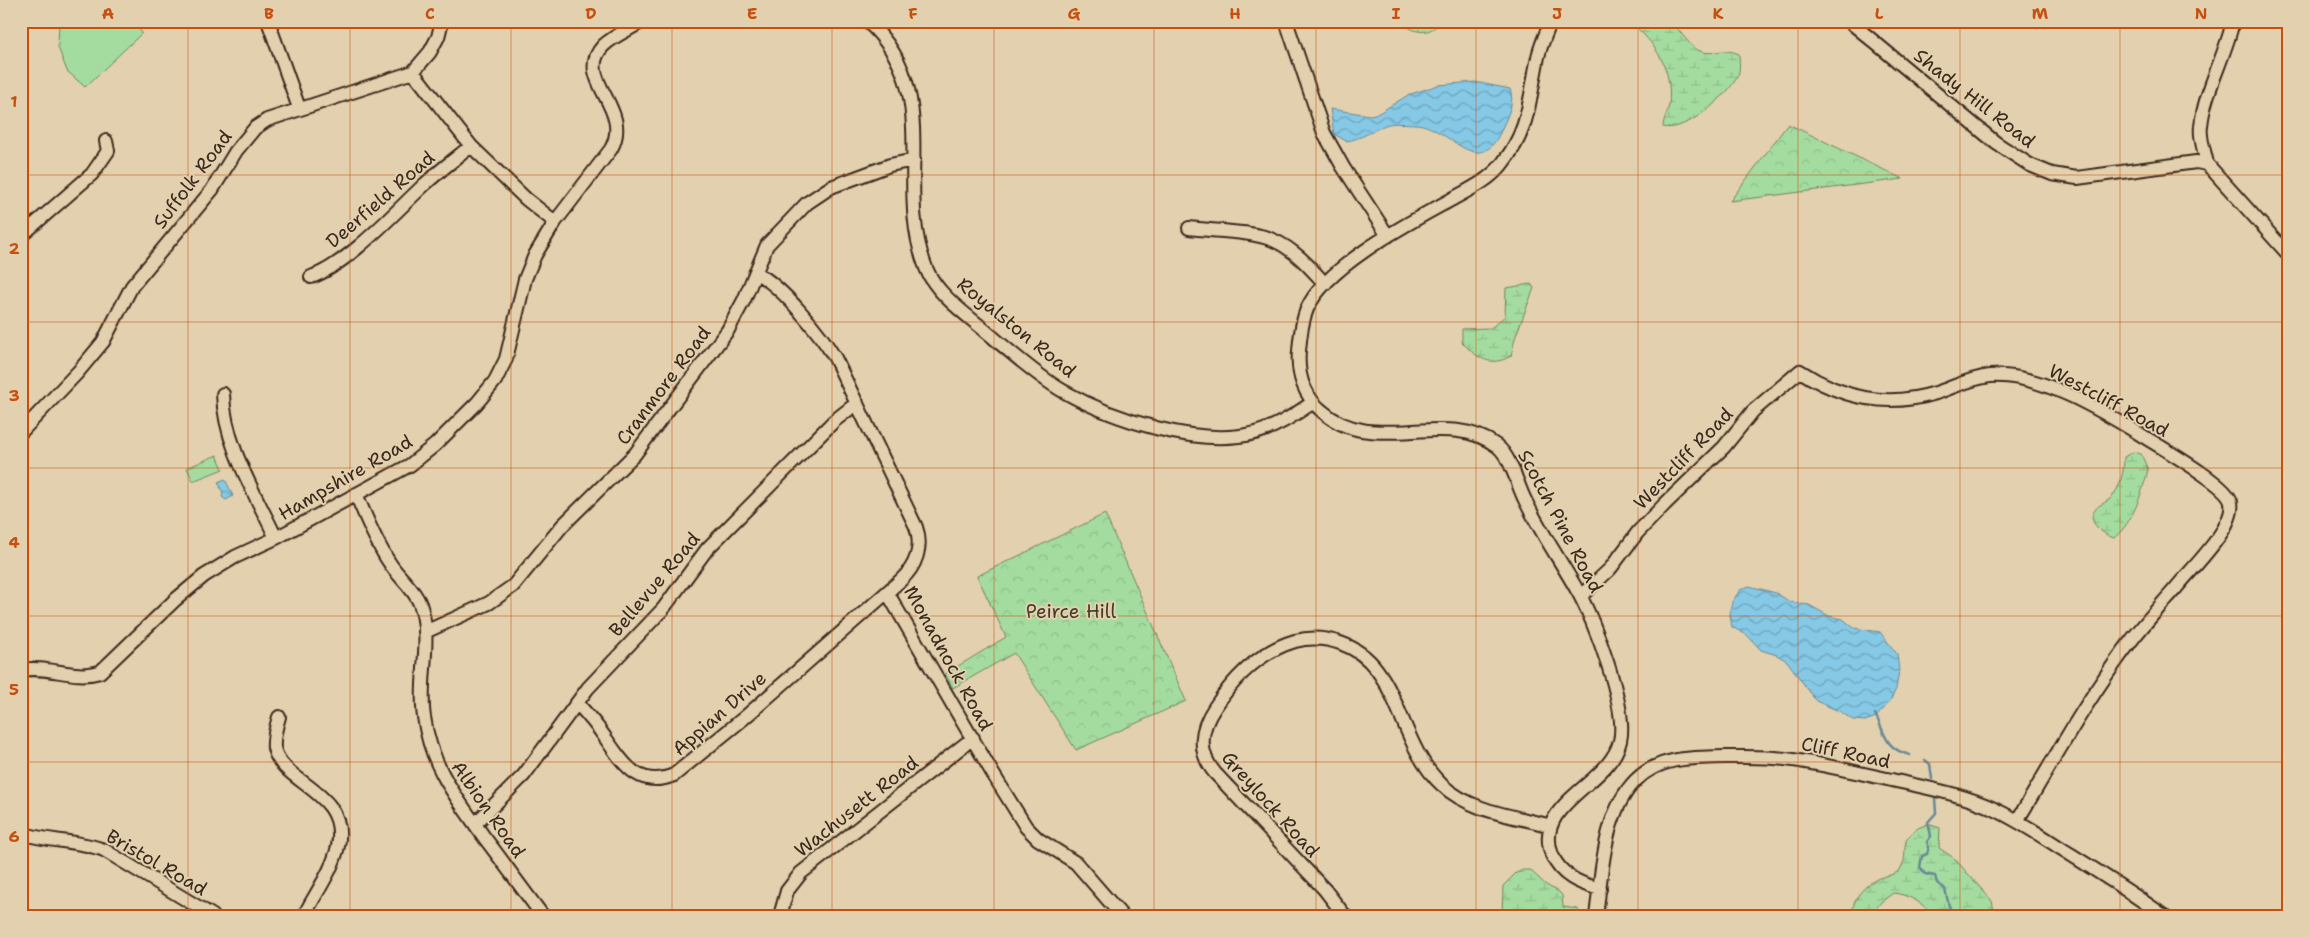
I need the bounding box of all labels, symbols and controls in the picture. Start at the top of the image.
text: A [102,3,114,24]
text: B [264,3,274,24]
text: C [425,3,435,24]
text: D [585,3,597,24]
text: E [747,3,757,24]
text: F [908,3,918,24]
text: G [1068,3,1081,24]
text: H [1229,3,1241,24]
text: I [1392,3,1401,24]
text: J [1552,3,1562,24]
text: K [1713,3,1724,24]
text: L [1875,3,1884,24]
text: M [2032,3,2049,24]
text: N [2195,3,2207,24]
street label: Shady Hill Road [1909,43,2041,154]
text: 1 [10,91,18,112]
street label: Suffolk Road [147,125,238,234]
street label: Deerfield Road [321,145,440,254]
text: 2 [8,238,20,259]
street label: Royalston Road [952,272,1081,383]
street label: Cranmore Road [611,321,716,450]
street label: Westcliff Road [2044,358,2173,443]
text: 3 [8,385,20,406]
street label: Westcliff Road [1628,402,1739,515]
street label: Hampshire Road [274,429,417,526]
street label: Scotch Pine Road [1512,445,1609,597]
street label: Bellevue Road [603,527,706,642]
text: 4 [8,532,20,553]
street label: Monadnock Road [898,581,999,735]
park label: Peirce Hill [1026,599,1117,624]
street label: Appian Drive [667,666,772,761]
text: 5 [9,679,19,700]
street label: Cliff Road [1799,731,1893,774]
street label: Greylock Road [1216,746,1325,863]
street label: Wachusett Road [789,750,923,863]
street label: Albion Road [446,756,531,863]
street label: Bristol Road [102,823,212,901]
text: 6 [8,826,20,847]

